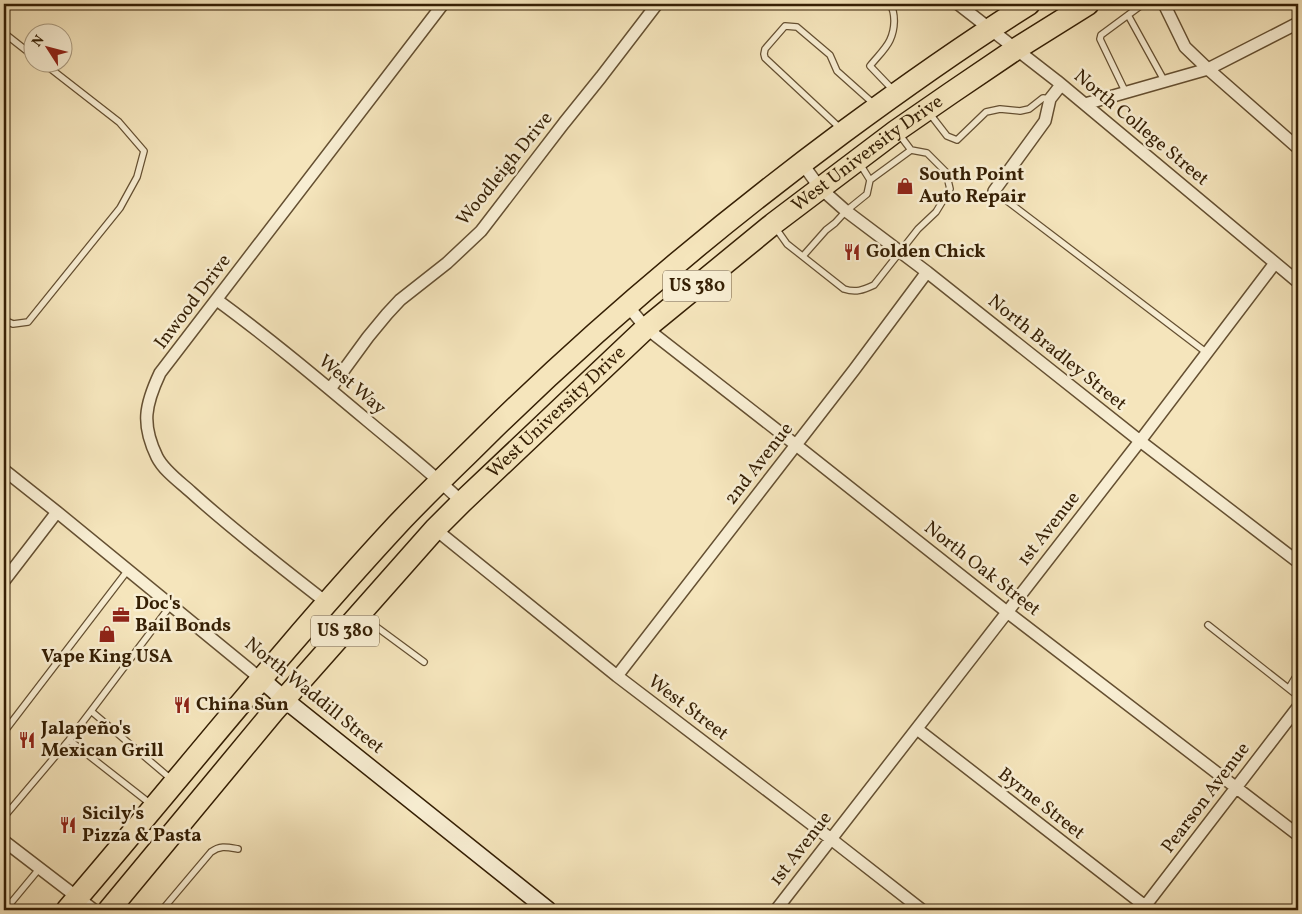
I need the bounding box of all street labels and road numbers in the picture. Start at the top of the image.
street label: North College Street [1068,64,1214,192]
street label: West University Drive [786,89,949,218]
street label: Woodleigh Drive [451,106,559,232]
street label: Inwood Drive [149,249,237,355]
road number: US 380 [663,270,731,302]
street label: North Bradley Street [982,289,1132,417]
street label: West University Drive [481,340,632,485]
street label: West Way [312,349,392,421]
street label: 2nd Avenue [719,417,799,511]
street label: 1st Avenue [1012,486,1086,572]
street label: North Oak Street [918,515,1046,623]
road number: US 380 [311,616,379,646]
street label: North Waddill Street [239,632,390,761]
street label: West Street [642,669,734,747]
street label: Pearson Avenue [1156,737,1256,859]
street label: Byrne Street [992,762,1090,846]
street label: 1st Avenue [764,806,838,892]

